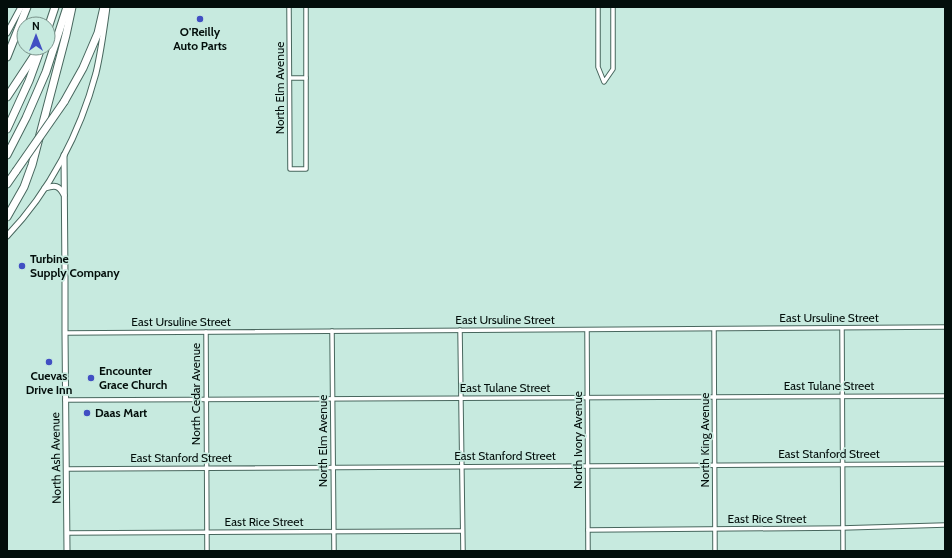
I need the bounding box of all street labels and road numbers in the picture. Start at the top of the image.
street label: North Elm Avenue [272,42,287,134]
street label: East Ursuline Street [779,310,879,325]
street label: East Ursuline Street [455,312,555,327]
street label: East Ursuline Street [131,314,231,329]
street label: North Cedar Avenue [188,343,203,445]
street label: East Tulane Street [784,378,874,393]
street label: East Tulane Street [460,380,550,395]
street label: North Ivory Avenue [570,391,585,489]
street label: North King Avenue [697,393,712,487]
street label: North Elm Avenue [315,395,330,487]
street label: North Ash Avenue [47,412,64,504]
street label: East Stanford Street [778,446,880,461]
street label: East Stanford Street [454,448,556,463]
street label: East Stanford Street [130,450,232,465]
street label: East Rice Street [728,511,806,526]
street label: East Rice Street [225,514,303,529]

